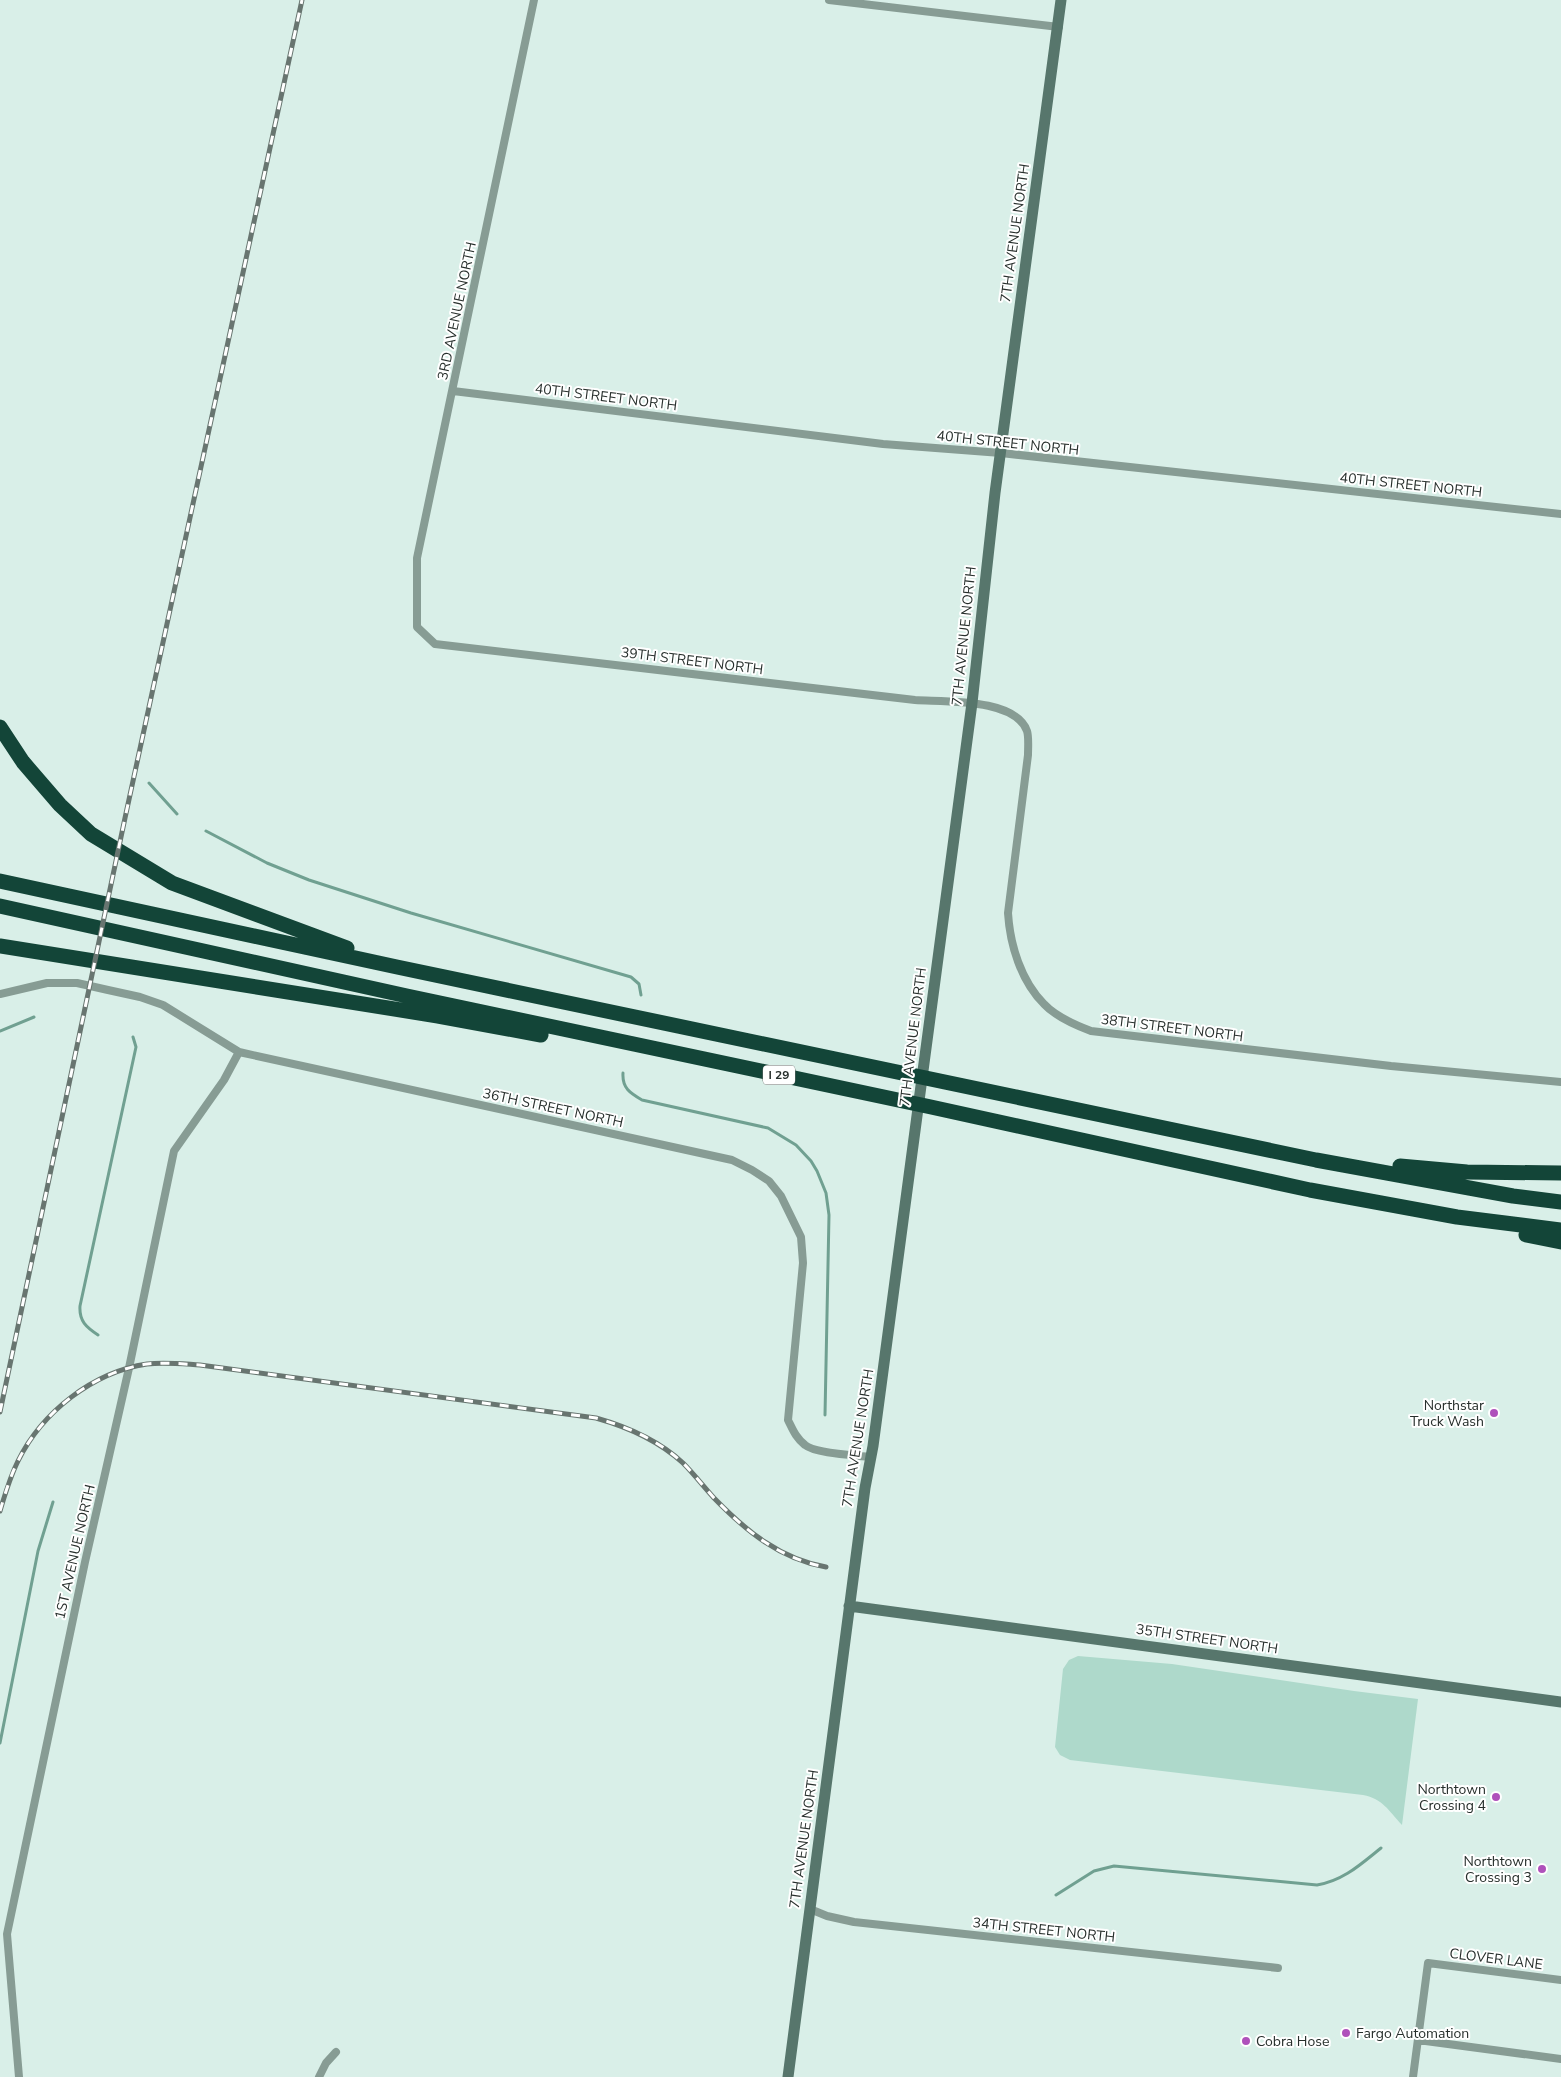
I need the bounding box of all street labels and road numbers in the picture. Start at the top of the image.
street label: 7TH AVENUE NORTH [996,162,1034,304]
street label: 3RD AVENUE NORTH [433,240,481,382]
street label: 40TH STREET NORTH [534,379,678,415]
street label: 40TH STREET NORTH [936,426,1080,460]
street label: 40TH STREET NORTH [1339,468,1483,502]
street label: 7TH AVENUE NORTH [947,565,981,707]
street label: 39TH STREET NORTH [620,643,764,679]
street label: 7TH AVENUE NORTH [895,966,931,1108]
street label: 38TH STREET NORTH [1100,1010,1244,1046]
road number: I 29 [763,1066,795,1084]
street label: 36TH STREET NORTH [481,1084,625,1132]
street label: 7TH AVENUE NORTH [838,1367,878,1509]
street label: 1ST AVENUE NORTH [50,1483,100,1621]
street label: 35TH STREET NORTH [1135,1620,1279,1658]
street label: 7TH AVENUE NORTH [785,1768,823,1910]
street label: 34TH STREET NORTH [972,1913,1116,1947]
street label: CLOVER LANE [1448,1944,1544,1974]

